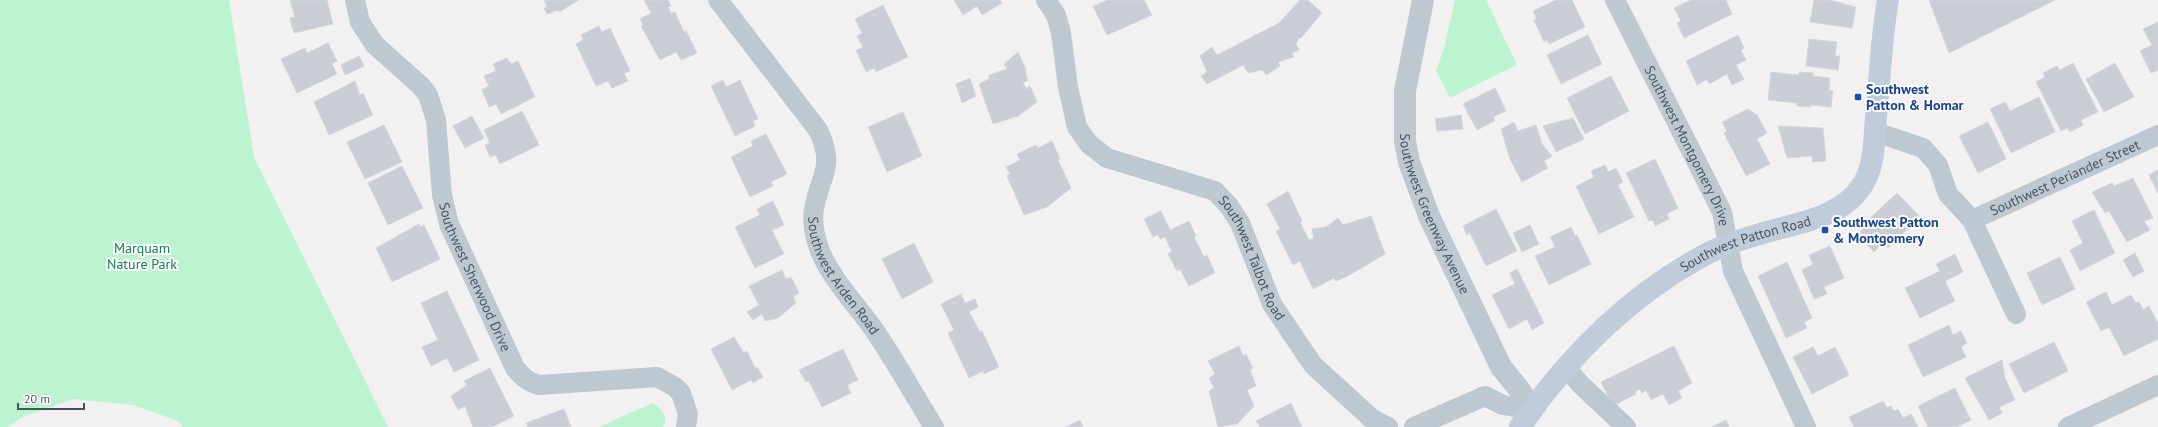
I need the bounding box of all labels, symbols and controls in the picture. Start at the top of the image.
street label: Southwest Montgomery Drive [1641,62,1733,227]
place label: Southwest Patton & Homar [1866,80,1964,114]
marker: Southwest Patton & Homar [1853,92,1863,102]
street label: Southwest Greenway Avenue [1396,133,1474,297]
street label: Southwest Periander Street [1987,135,2143,220]
street label: Southwest Talbot Road [1214,191,1289,324]
street label: Southwest Sherwood Drive [435,200,515,354]
street label: Southwest Patton Road [1676,212,1813,276]
place label: Southwest Patton & Montgomery [1833,213,1939,247]
street label: Southwest Arden Road [804,216,884,338]
marker: Southwest Patton & Montgomery [1820,225,1830,235]
park label: Marquam Nature Park [107,239,177,273]
scale bar [18,385,84,411]
text: 20 m [24,391,50,406]

